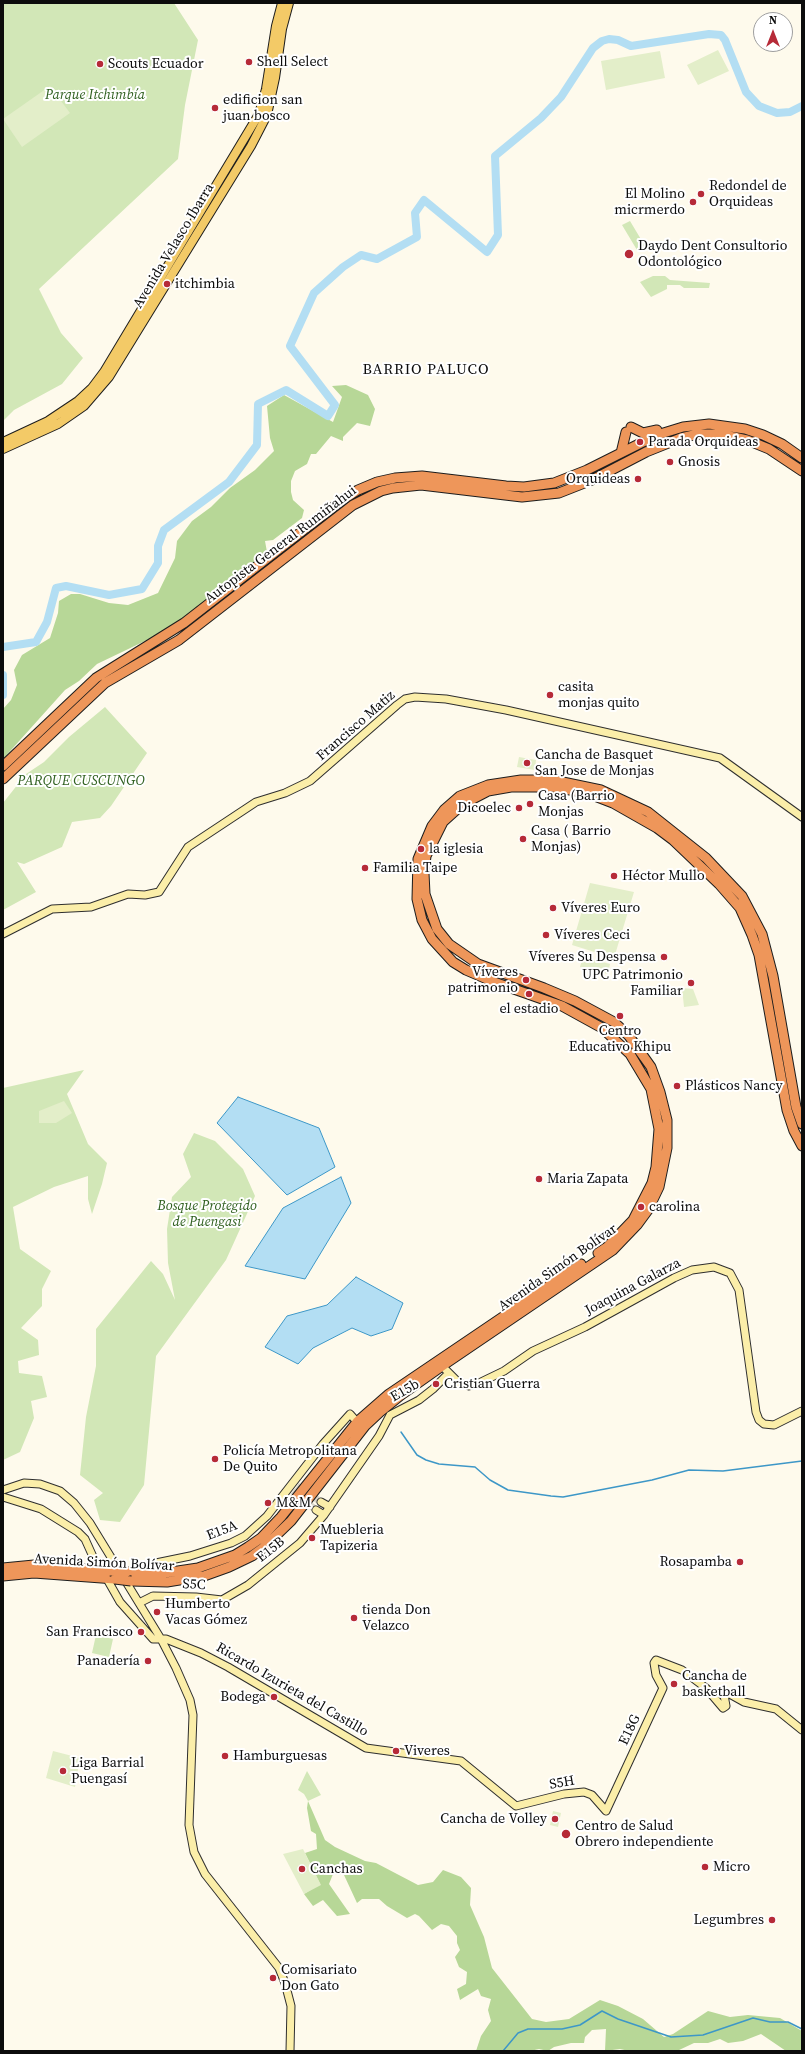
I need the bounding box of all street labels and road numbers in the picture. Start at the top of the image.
street label: Avenida Velasco Ibarra [130,180,218,312]
street label: Autopista General Rumiñahui [202,482,360,608]
street label: Francisco Matiz [313,687,399,765]
street label: Avenida Simón Bolívar [495,1221,621,1315]
street label: Joaquina Galarza [582,1255,684,1319]
street label: E15b [388,1376,422,1406]
street label: E15A [204,1517,240,1545]
street label: E15B [254,1534,288,1566]
street label: Avenida Simón Bolívar [33,1551,175,1575]
street label: S5C [182,1576,206,1594]
street label: Ricardo Izurieta del Castillo [213,1639,371,1741]
street label: E18G [616,1712,644,1748]
street label: S5H [548,1773,576,1793]

